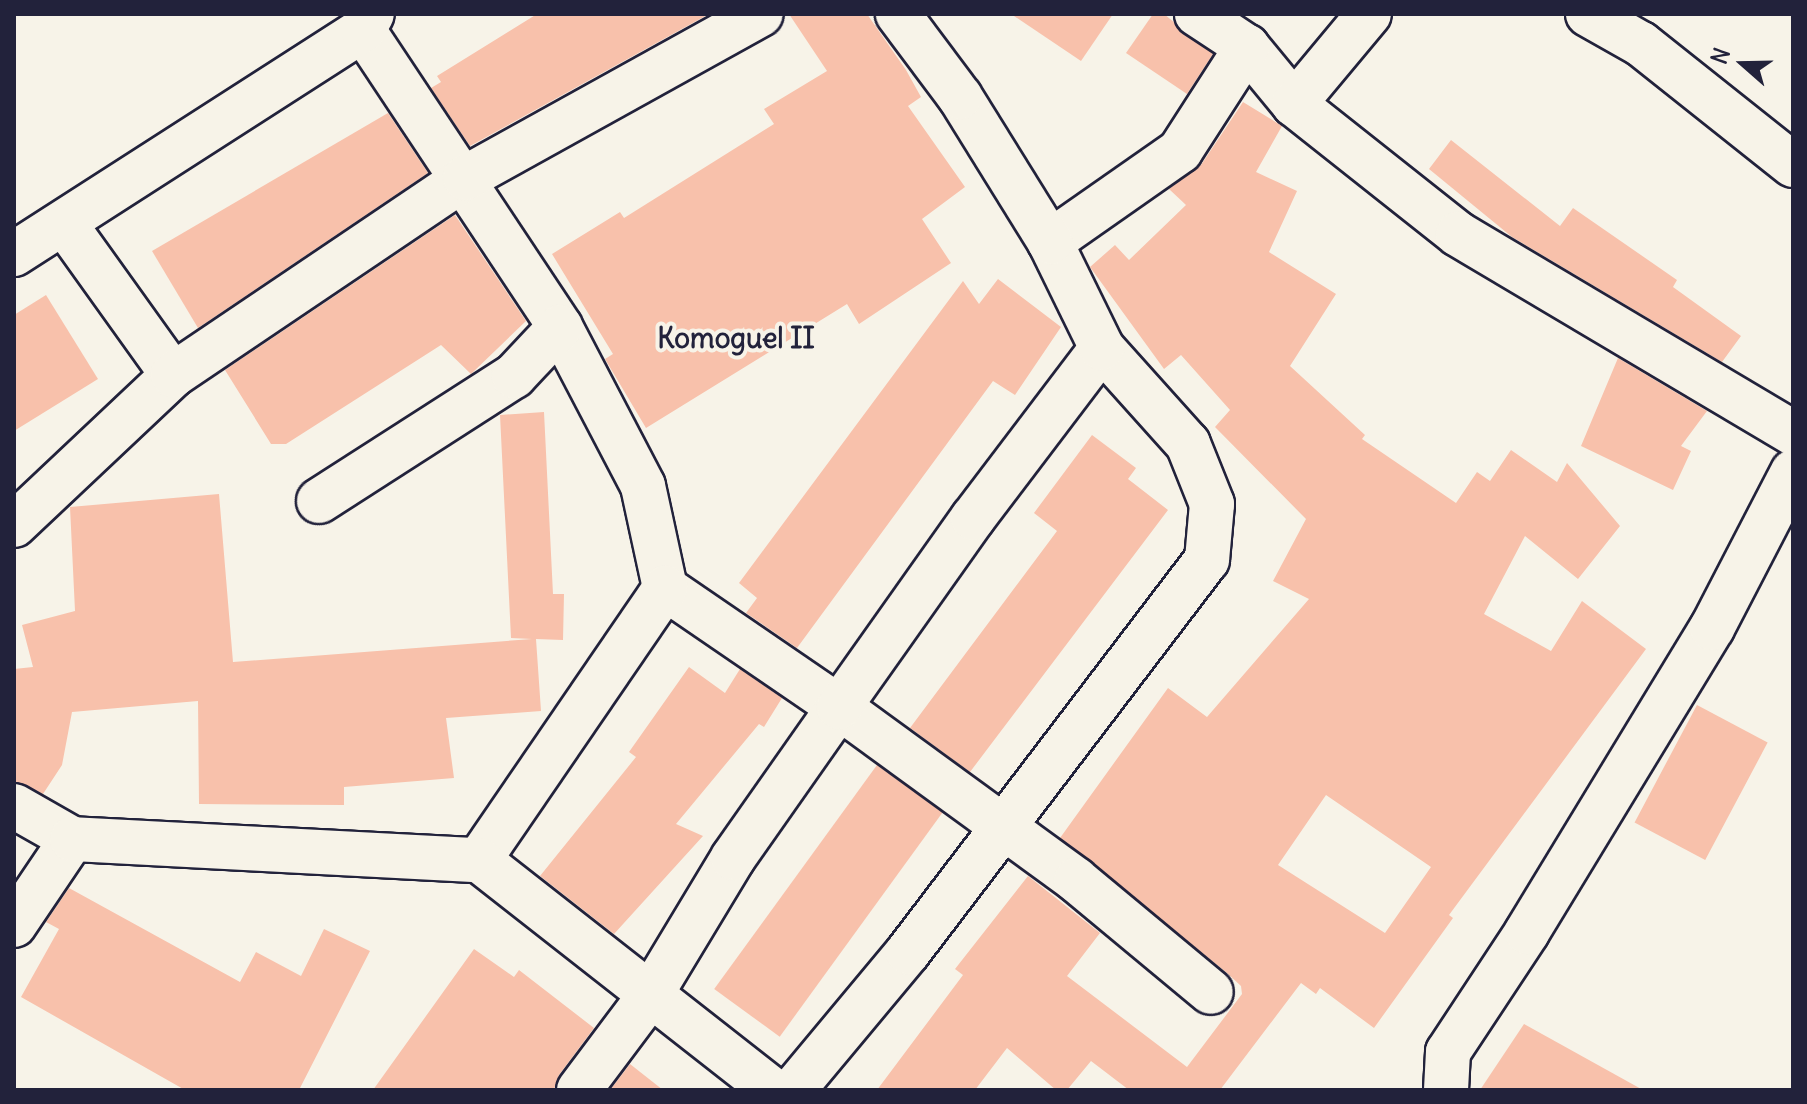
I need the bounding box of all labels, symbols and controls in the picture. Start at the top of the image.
north arrow [1703,24,1783,104]
text: N [1705,44,1736,68]
district label: Komoguel II [657,321,815,355]

